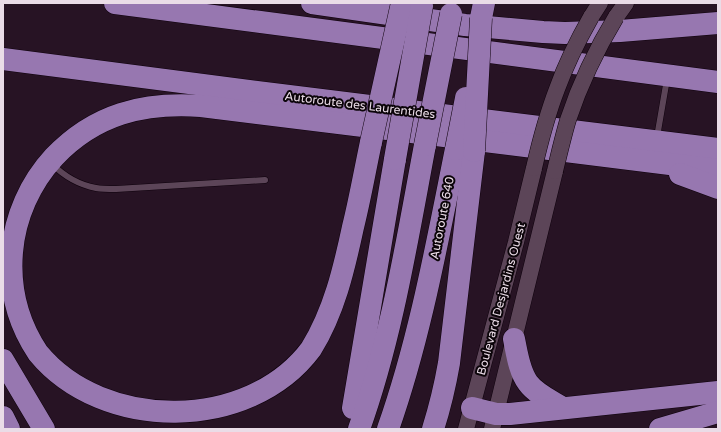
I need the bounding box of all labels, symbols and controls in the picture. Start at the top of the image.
street label: Autoroute des Laurentides [284,89,436,121]
street label: Autoroute 640 [427,175,457,261]
street label: Boulevard Desjardins Ouest [474,221,528,377]

